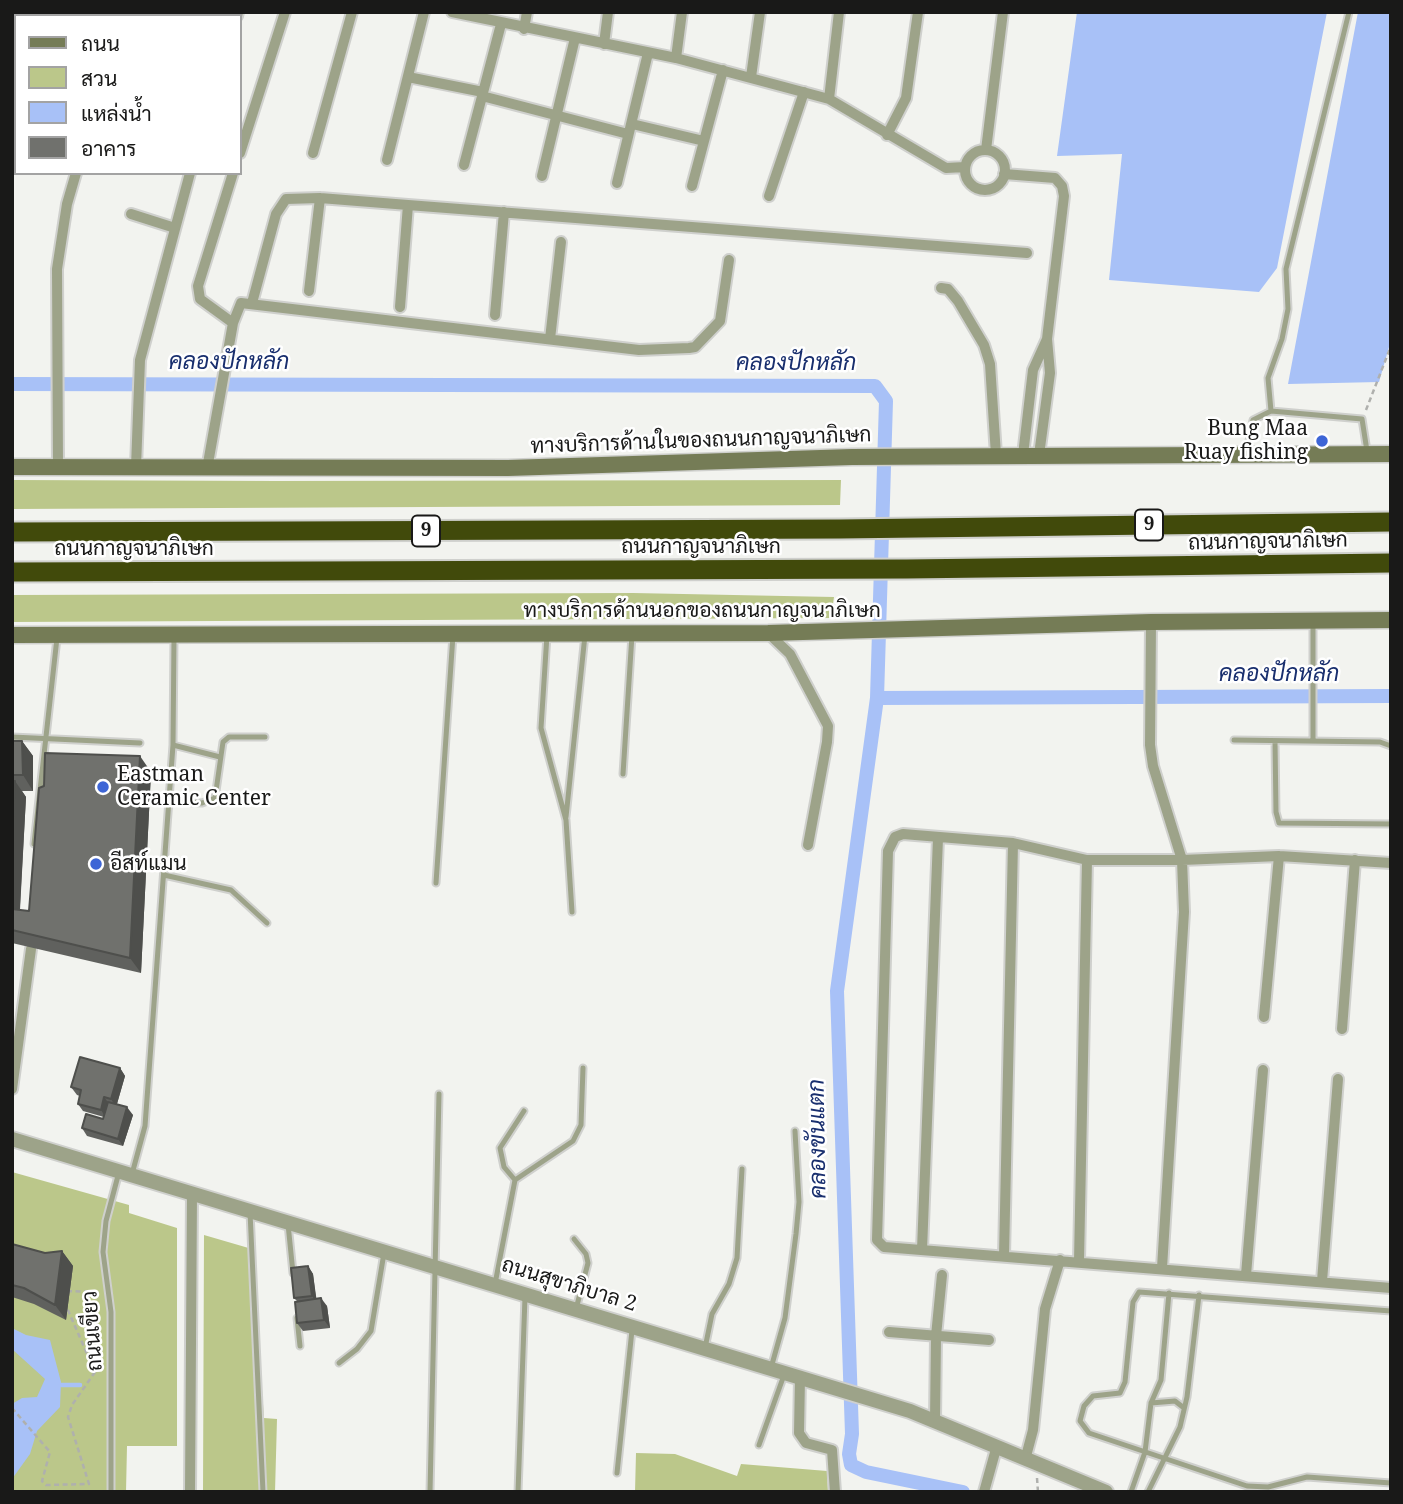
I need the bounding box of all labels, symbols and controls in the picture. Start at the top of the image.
legend [14,14,242,175]
text: ถนน [81,29,120,57]
text: สวน [81,64,117,92]
text: แหล่งน้ำ [81,99,152,127]
text: อาคาร [81,134,137,162]
water label: คลองปักหลัก [169,348,289,376]
water label: คลองปักหลัก [736,349,856,377]
place label: Bung Maa Ruay fishing [1184,416,1308,466]
street label: ทางบริการด้านในของถนนกาญจนาภิเษก [530,422,872,460]
marker: Bung Maa Ruay fishing [1314,433,1330,449]
road number: 9 [1135,510,1163,540]
road number: 9 [412,516,440,546]
street label: ถนนกาญจนาภิเษก [1188,528,1348,556]
street label: ถนนกาญจนาภิเษก [621,534,781,560]
street label: ถนนกาญจนาภิเษก [54,536,214,562]
street label: ทางบริการด้านนอกของถนนกาญจนาภิเษก [523,598,881,624]
water label: คลองปักหลัก [1219,660,1339,688]
place label: Eastman Ceramic Center [117,762,271,812]
marker: Eastman Ceramic Center [95,779,111,795]
place label: อีสท์แมน [110,851,187,877]
marker: อีสท์แมน [88,856,104,872]
water label: คลองขันแตก [803,1079,833,1199]
street label: ถนนสุขาภิบาล 2 [498,1253,640,1317]
street label: ถนนเขียว [78,1290,108,1372]

